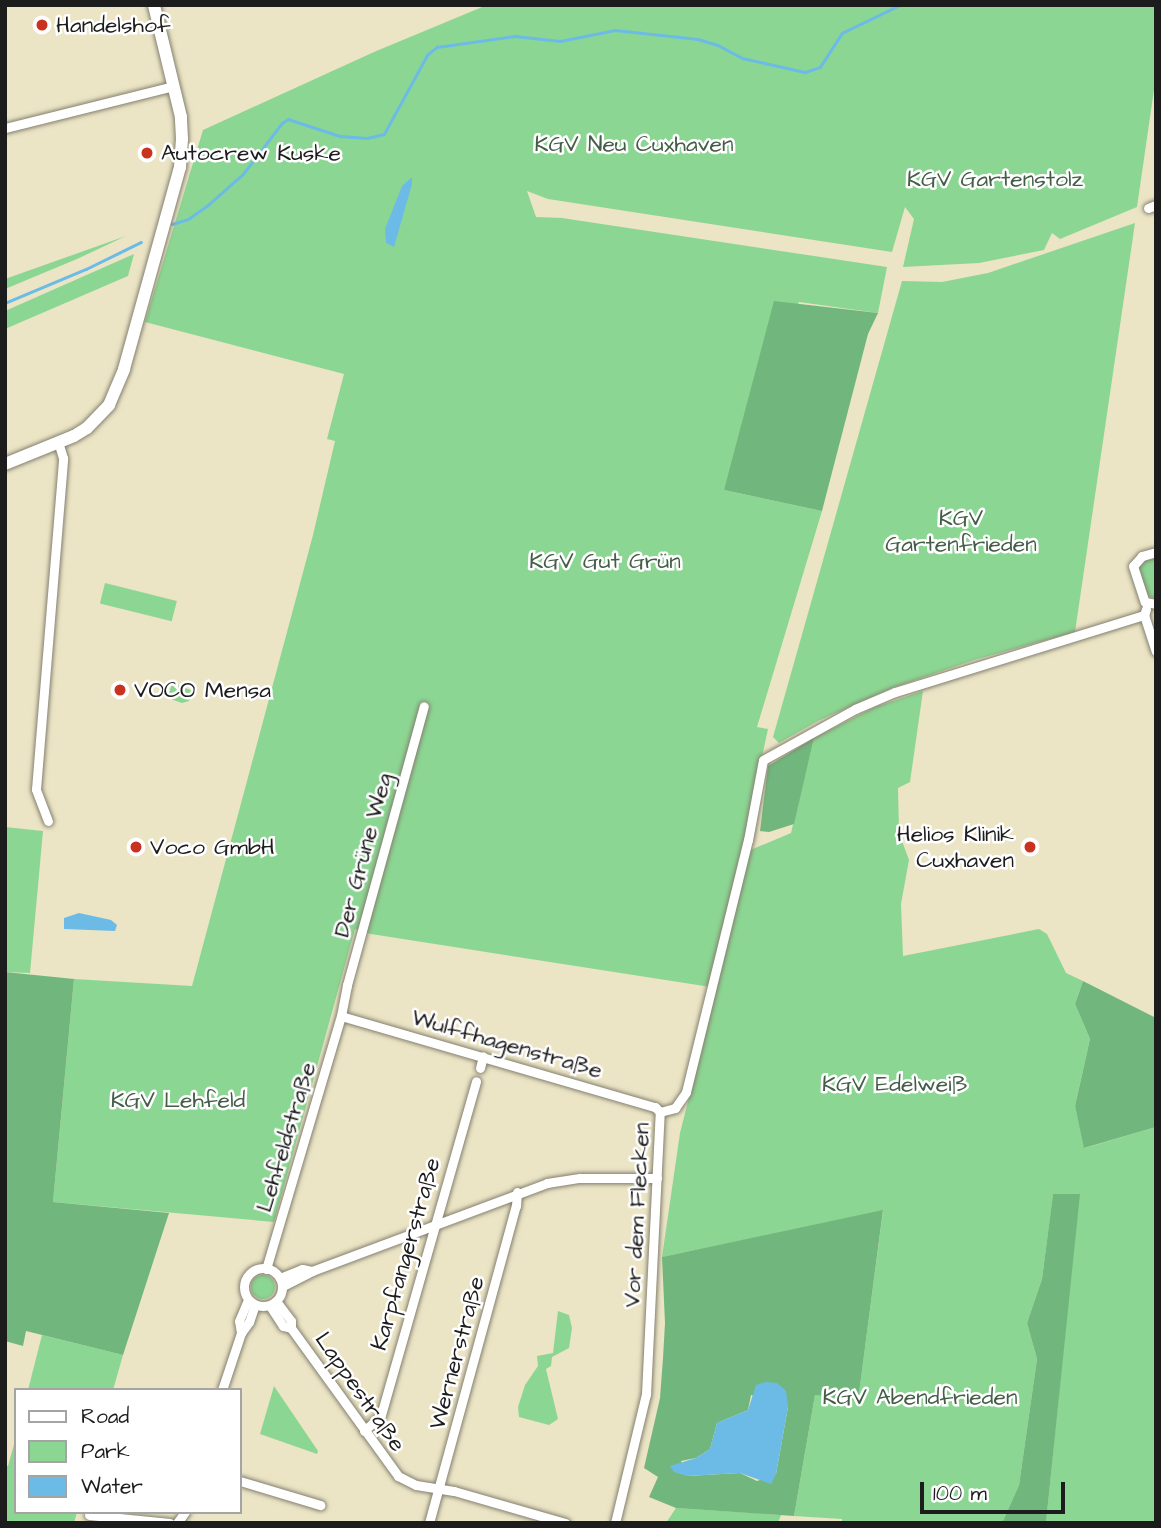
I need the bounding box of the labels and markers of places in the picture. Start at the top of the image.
place label: Handelshof [56,11,171,39]
marker: Handelshof [34,17,50,33]
place label: Autocrew Kuske [161,139,341,167]
marker: Autocrew Kuske [139,145,155,161]
place label: VOCO Mensa [134,676,271,704]
marker: VOCO Mensa [112,682,128,698]
place label: Helios Klinik Cuxhaven [897,820,1014,874]
place label: Voco GmbH [150,833,275,861]
marker: Helios Klinik Cuxhaven [1020,837,1040,857]
marker: Voco GmbH [128,839,144,855]

